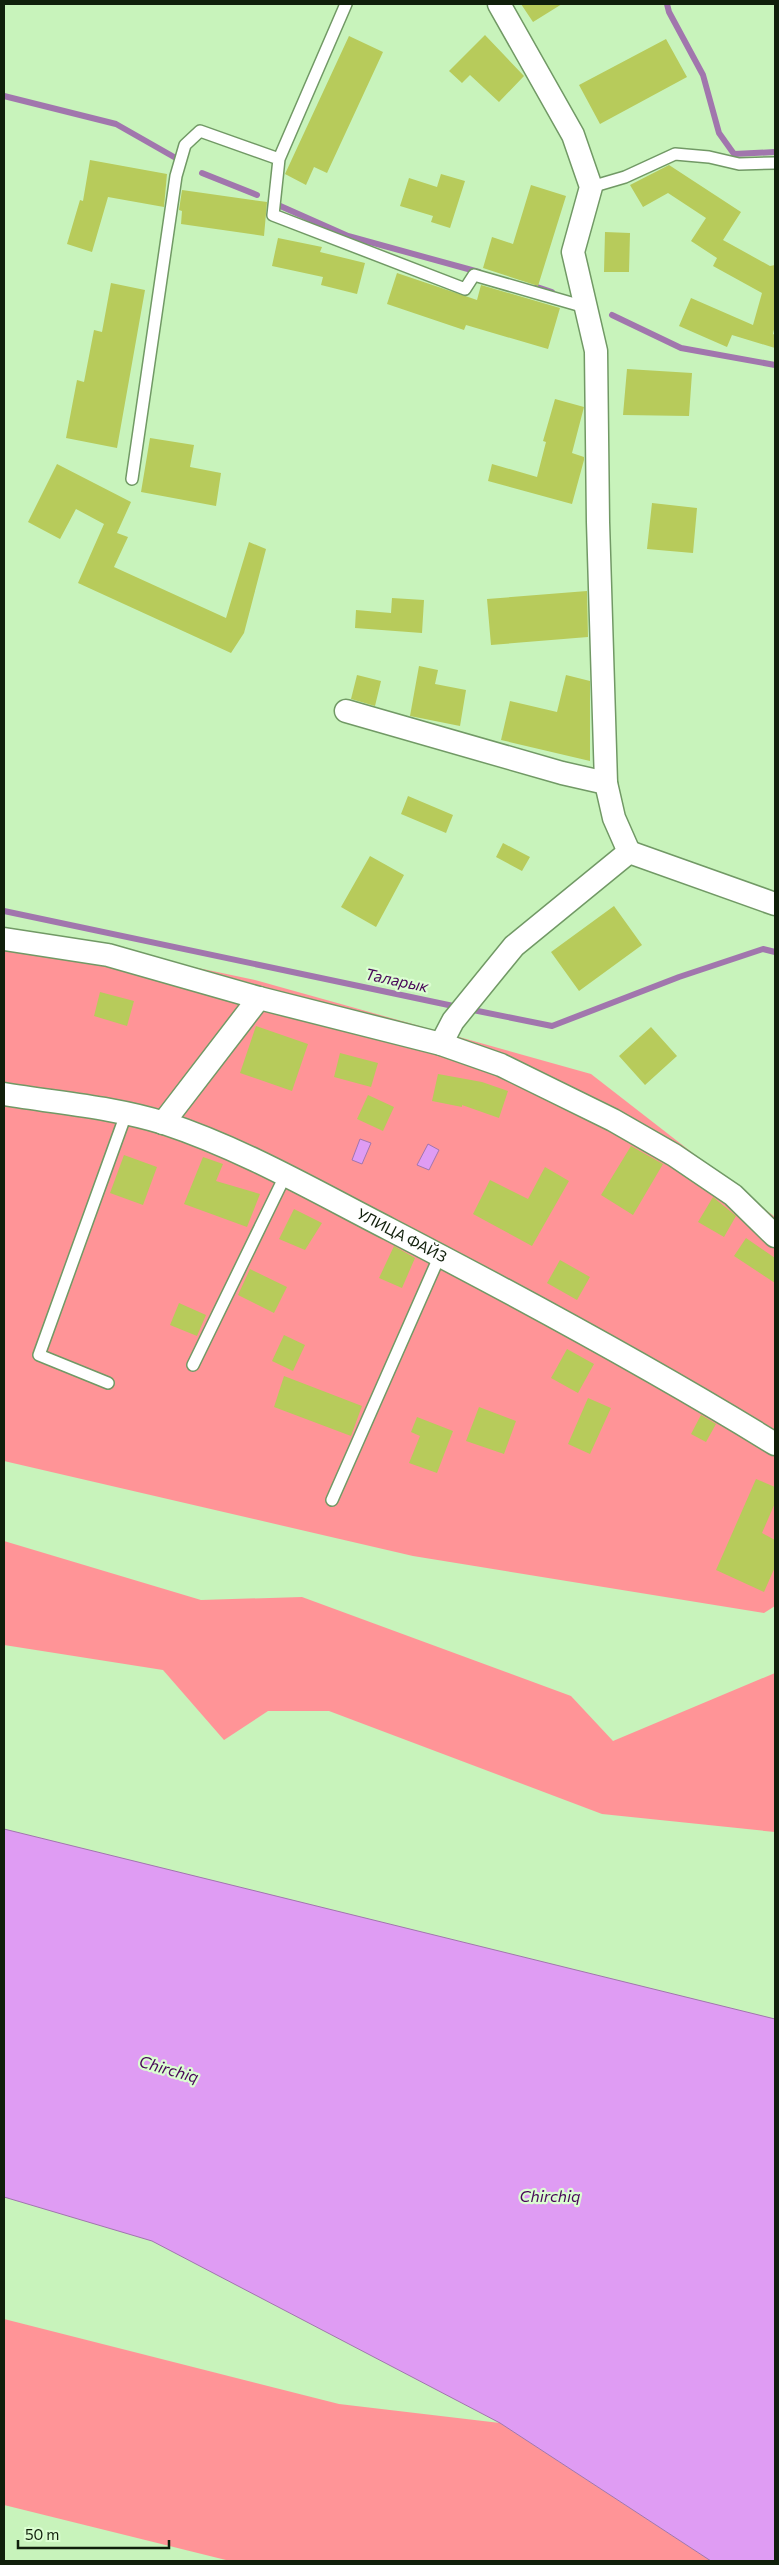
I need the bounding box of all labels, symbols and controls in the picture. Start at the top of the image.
water label: Таларык [364,964,431,996]
street label: УЛИЦА ФАЙЗ [354,1204,450,1266]
water label: Chirchiq [137,2051,201,2086]
water label: Chirchiq [520,2186,580,2205]
scale bar [18,2518,169,2550]
text: 50 m [25,2525,59,2543]

